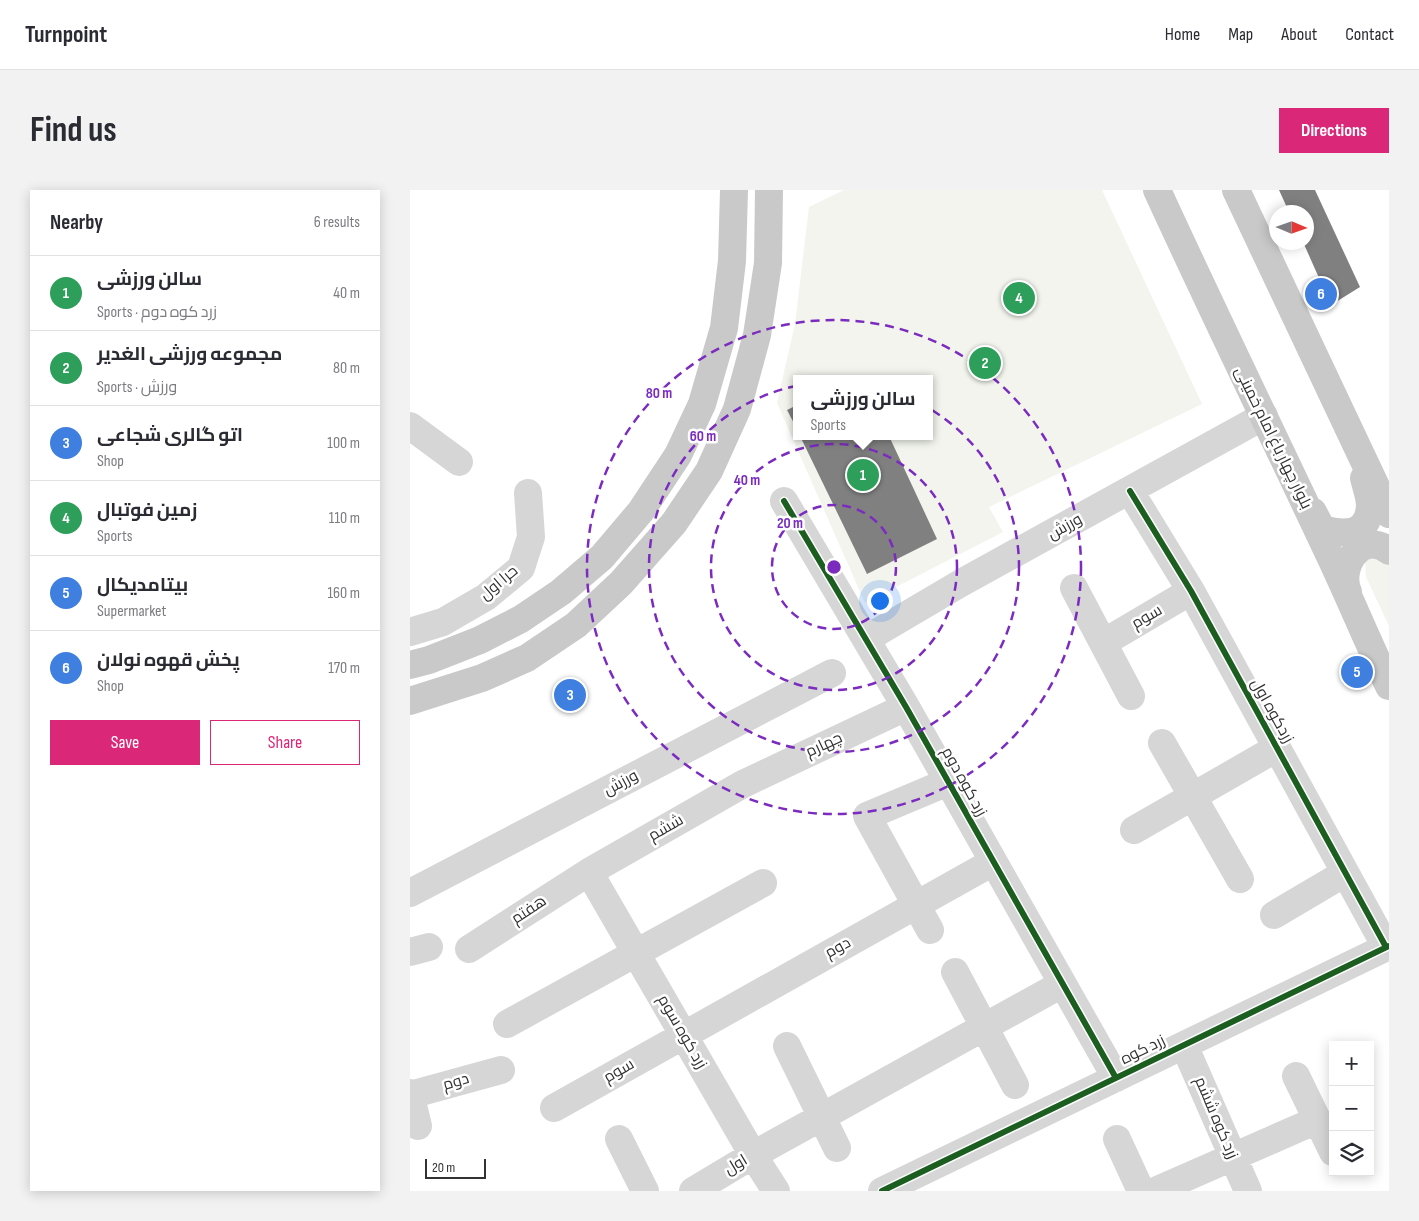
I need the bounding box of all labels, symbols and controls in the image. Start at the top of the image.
text: Turnpoint [25,20,107,49]
text: Home [1165,24,1200,45]
text: Map [1228,24,1253,45]
text: About [1281,24,1317,45]
text: Contact [1345,24,1394,45]
button: Directions [1279,108,1389,153]
text: Find us [30,109,117,152]
north arrow [1269,205,1314,250]
text: Nearby [50,210,103,235]
text: 6 results [314,213,360,232]
text: سالن ورزشی [97,268,202,291]
pin: 6 [1305,275,1337,313]
pin: 4 [1003,279,1035,317]
text: 1 [63,284,69,303]
text: 40 m [333,284,360,303]
text: Sports · زرد کوه دوم [97,303,217,322]
text: مجموعه ورزشی الغدیر [97,343,282,366]
pin: 2 [969,344,1001,382]
text: 2 [62,359,70,378]
text: 80 m [333,359,360,378]
street label: بلوار چهار باغ امام خمینی [1229,364,1316,513]
popup [793,375,933,440]
text: Sports · ورزش [97,378,177,397]
text: 80 m [646,384,672,403]
text: سالن ورزشی [811,388,916,411]
text: Sports [811,416,846,435]
text: اتو گالری شجاعی [97,424,243,447]
text: 60 m [690,427,716,446]
text: 3 [62,434,70,453]
text: 100 m [327,434,360,453]
text: Shop [97,452,124,471]
pin: 1 [847,456,879,494]
text: 40 m [734,471,760,490]
text: زمین فوتبال [97,499,197,522]
text: 4 [62,509,70,528]
text: 110 m [329,509,360,528]
street label: ورزش [1044,510,1086,544]
text: 20 m [777,514,803,533]
text: Sports [97,527,132,546]
centre of rings [825,558,843,576]
street label: حرا اول [476,562,522,604]
text: بیتامدیکال [97,574,188,597]
text: 5 [62,584,70,603]
text: 160 m [327,584,360,603]
your location [867,588,893,614]
street label: سوم [1128,601,1166,634]
text: Supermarket [97,602,166,621]
text: پخش قهوه نولان [97,649,240,672]
pin: 5 [1341,653,1373,691]
text: 6 [62,659,70,678]
text: 170 m [328,659,360,678]
street label: زردکوه اول [1246,675,1298,747]
pin: 3 [554,676,586,714]
text: Shop [97,677,124,696]
button: Save [50,720,200,765]
button: Share [210,720,360,765]
street label: چهارم [803,728,846,763]
street label: زرد کوه دوم [936,744,991,820]
street label: ورزش [600,766,642,800]
street label: ششم [645,810,688,846]
street label: هفتم [508,892,551,929]
street label: دوم [822,933,855,964]
street label: زرد کوه سوم [652,992,711,1073]
street label: زرد کوه [1118,1031,1168,1069]
map controls [1329,1041,1374,1176]
button: + [1329,1041,1374,1086]
street label: سوم [600,1055,638,1088]
street label: دوم [441,1069,472,1096]
street label: زرد کوه ششم [1189,1074,1242,1162]
button: − [1329,1086,1374,1131]
button: layers [1329,1131,1374,1176]
street label: اول [721,1151,751,1179]
scale bar [425,1156,486,1179]
text: 20 m [432,1159,455,1176]

